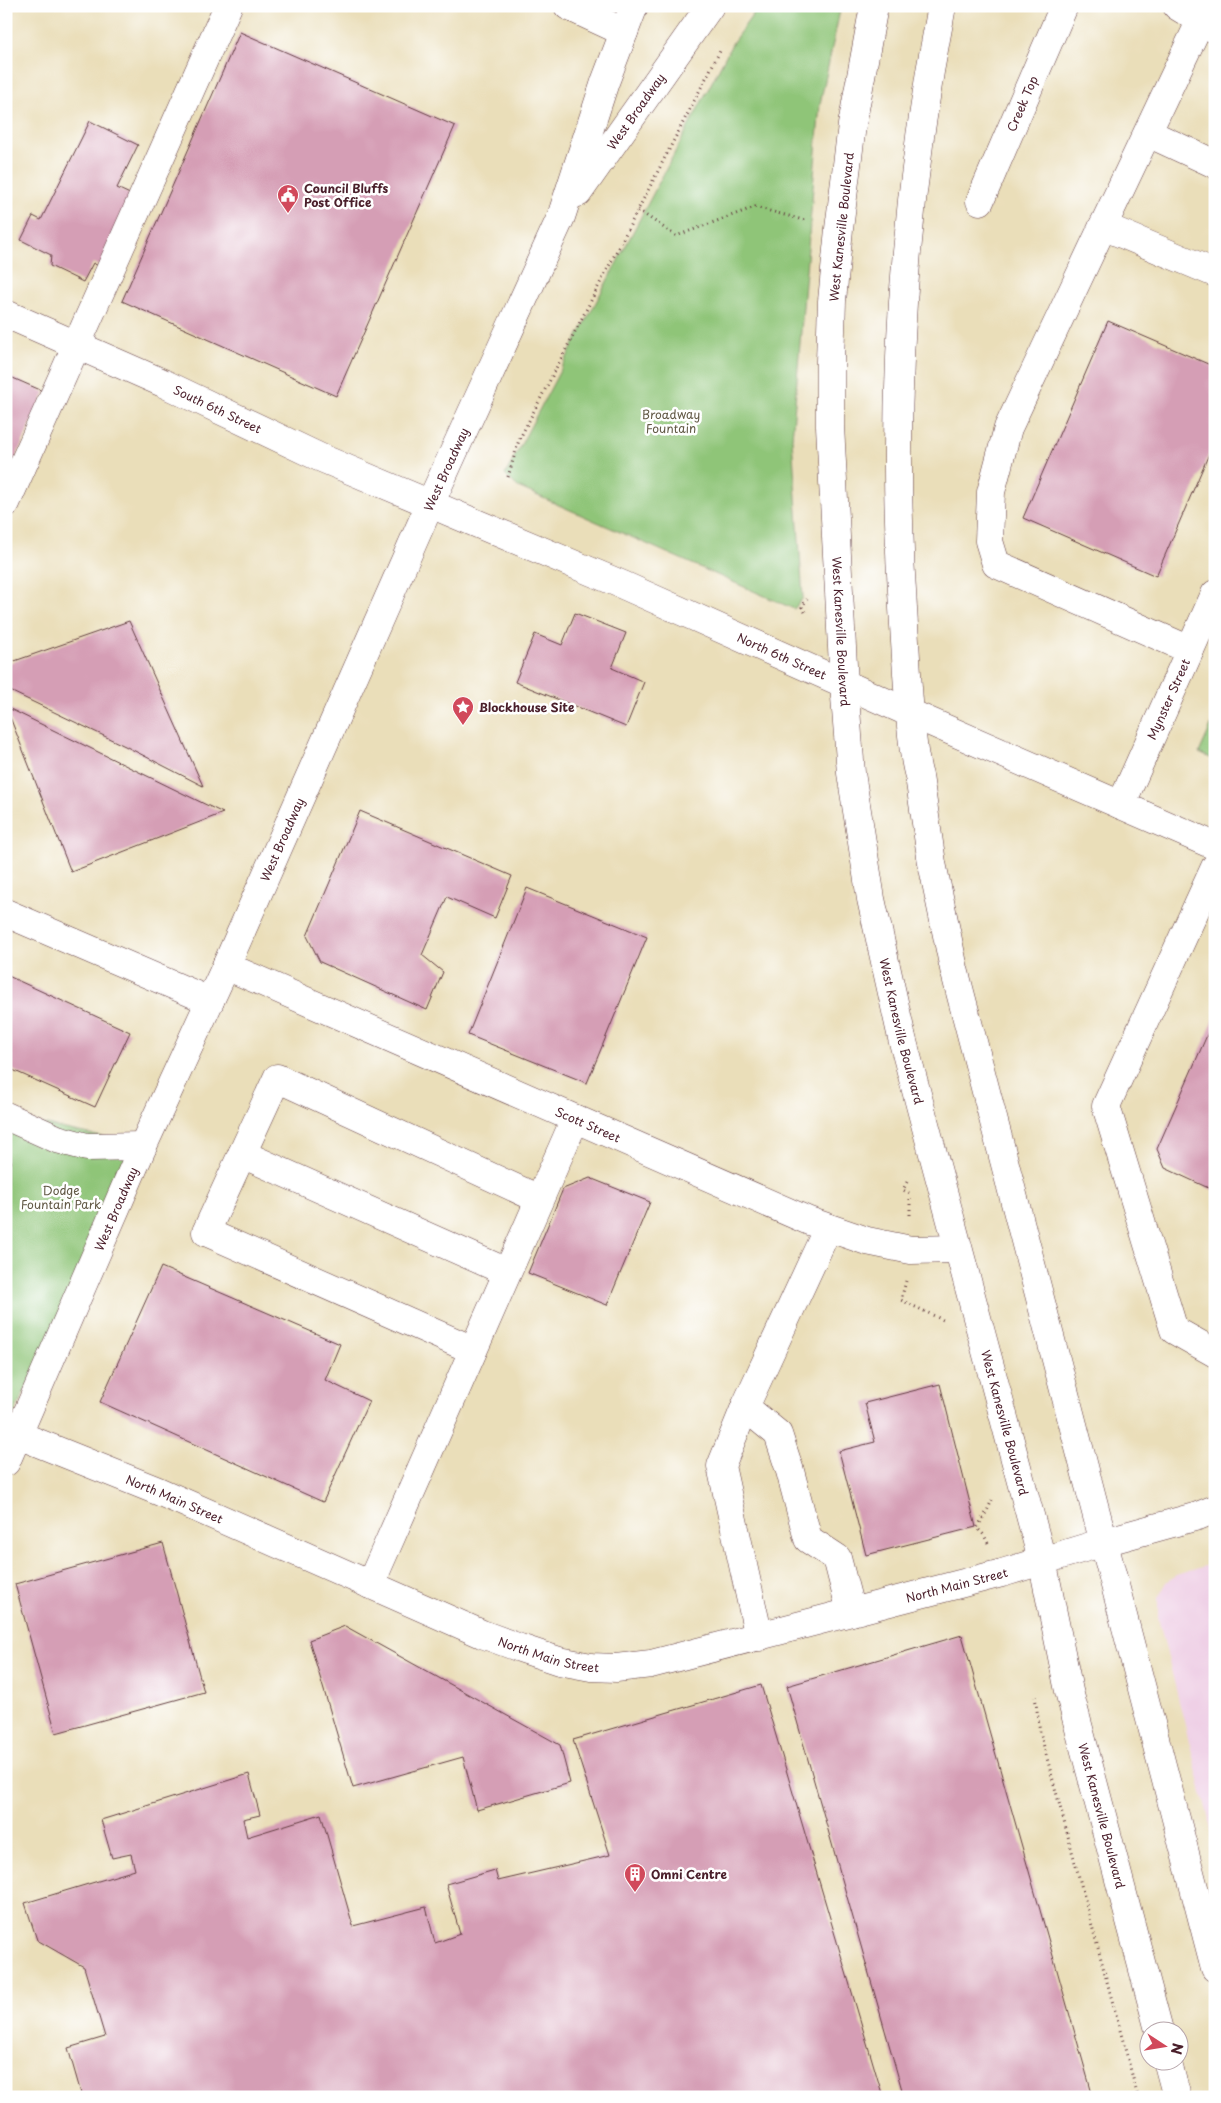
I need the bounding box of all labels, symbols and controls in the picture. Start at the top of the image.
street label: West Broadway [602,69,669,153]
street label: Creek Top [1002,73,1042,134]
street label: West Kanesville Boulevard [824,151,858,302]
place label: Council Bluffs Post Office [304,179,388,211]
public building icon: Council Bluffs Post Office [276,183,300,214]
street label: South 6th Street [171,380,265,438]
park label: Broadway Fountain [642,405,700,437]
street label: West Broadway [419,424,473,514]
street label: West Kanesville Boulevard [828,556,855,708]
street label: North 6th Street [734,628,830,684]
street label: Mynster Street [1142,656,1194,742]
place icon: Blockhouse Site [451,695,475,726]
place label: Blockhouse Site [479,698,575,716]
street label: West Broadway [255,795,308,884]
street label: West Kanesville Boulevard [875,956,929,1107]
street label: Scott Street [552,1102,624,1147]
street label: West Broadway [90,1164,142,1254]
park label: Dodge Fountain Park [21,1181,101,1213]
street label: West Kanesville Boulevard [977,1348,1033,1498]
street label: North Main Street [123,1470,226,1528]
street label: North Main Street [904,1563,1010,1607]
street label: North Main Street [496,1632,600,1677]
street label: West Kanesville Boulevard [1074,1741,1130,1891]
building icon: Omni Centre [623,1862,647,1893]
place label: Omni Centre [651,1865,728,1883]
north arrow [1138,2020,1188,2070]
text: N [1166,2041,1189,2056]

